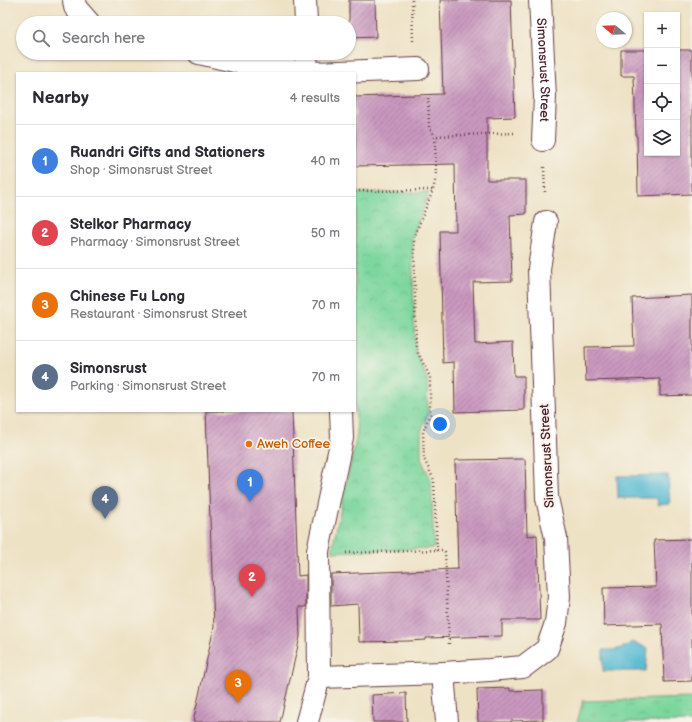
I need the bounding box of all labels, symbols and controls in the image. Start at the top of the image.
north arrow [596,12,632,48]
map controls [644,12,680,156]
button: + [644,12,680,48]
search box [16,16,356,60]
street label: Simonsrust Street [533,17,553,122]
icon: search [30,27,52,49]
text: Search here [62,29,145,48]
button: − [644,48,680,84]
button: locate [644,84,680,120]
text: Nearby [32,88,89,108]
text: 4 results [290,90,340,106]
button: layers [644,120,680,156]
text: Ruandri Gifts and Stationers [70,143,265,162]
text: 1 [42,153,48,169]
text: 40 m [310,153,340,169]
text: Shop · Simonsrust Street [70,162,212,178]
text: Stelkor Pharmacy [70,215,191,234]
text: 2 [41,225,49,241]
text: 50 m [311,225,340,241]
text: Pharmacy · Simonsrust Street [70,234,240,250]
text: Chinese Fu Long [70,287,185,306]
text: 3 [41,297,49,313]
text: 70 m [312,297,340,313]
text: Restaurant · Simonsrust Street [70,306,247,322]
text: Simonsrust [70,359,147,378]
text: 4 [41,369,49,385]
text: 70 m [312,369,340,385]
text: Parking · Simonsrust Street [70,378,226,394]
street label: Simonsrust Street [536,404,558,508]
your location [430,414,450,434]
place label: Aweh Coffee [257,436,331,452]
marker: Aweh Coffee [244,439,254,449]
pin: 1 [237,469,263,502]
pin: 4 [92,486,118,519]
pin: 2 [239,564,265,597]
pin: 3 [225,670,251,703]

